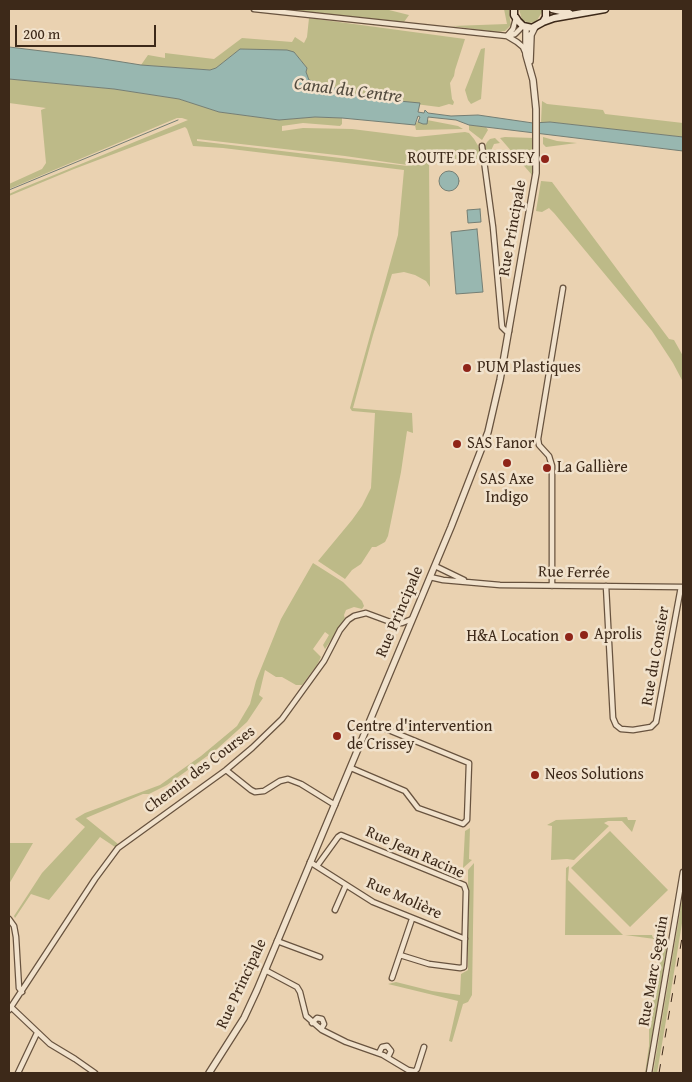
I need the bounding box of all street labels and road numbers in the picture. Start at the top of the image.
street label: Rue Principale [495,178,531,278]
street label: Rue Principale [372,563,428,661]
street label: Rue Ferrée [538,563,610,583]
street label: Rue du Consier [638,605,674,707]
street label: Chemin des Courses [141,722,259,818]
street label: Rue Jean Racine [363,823,467,883]
street label: Rue Molière [363,874,445,924]
street label: Rue Marc Seguin [635,914,673,1028]
street label: Rue Principale [213,936,271,1032]

